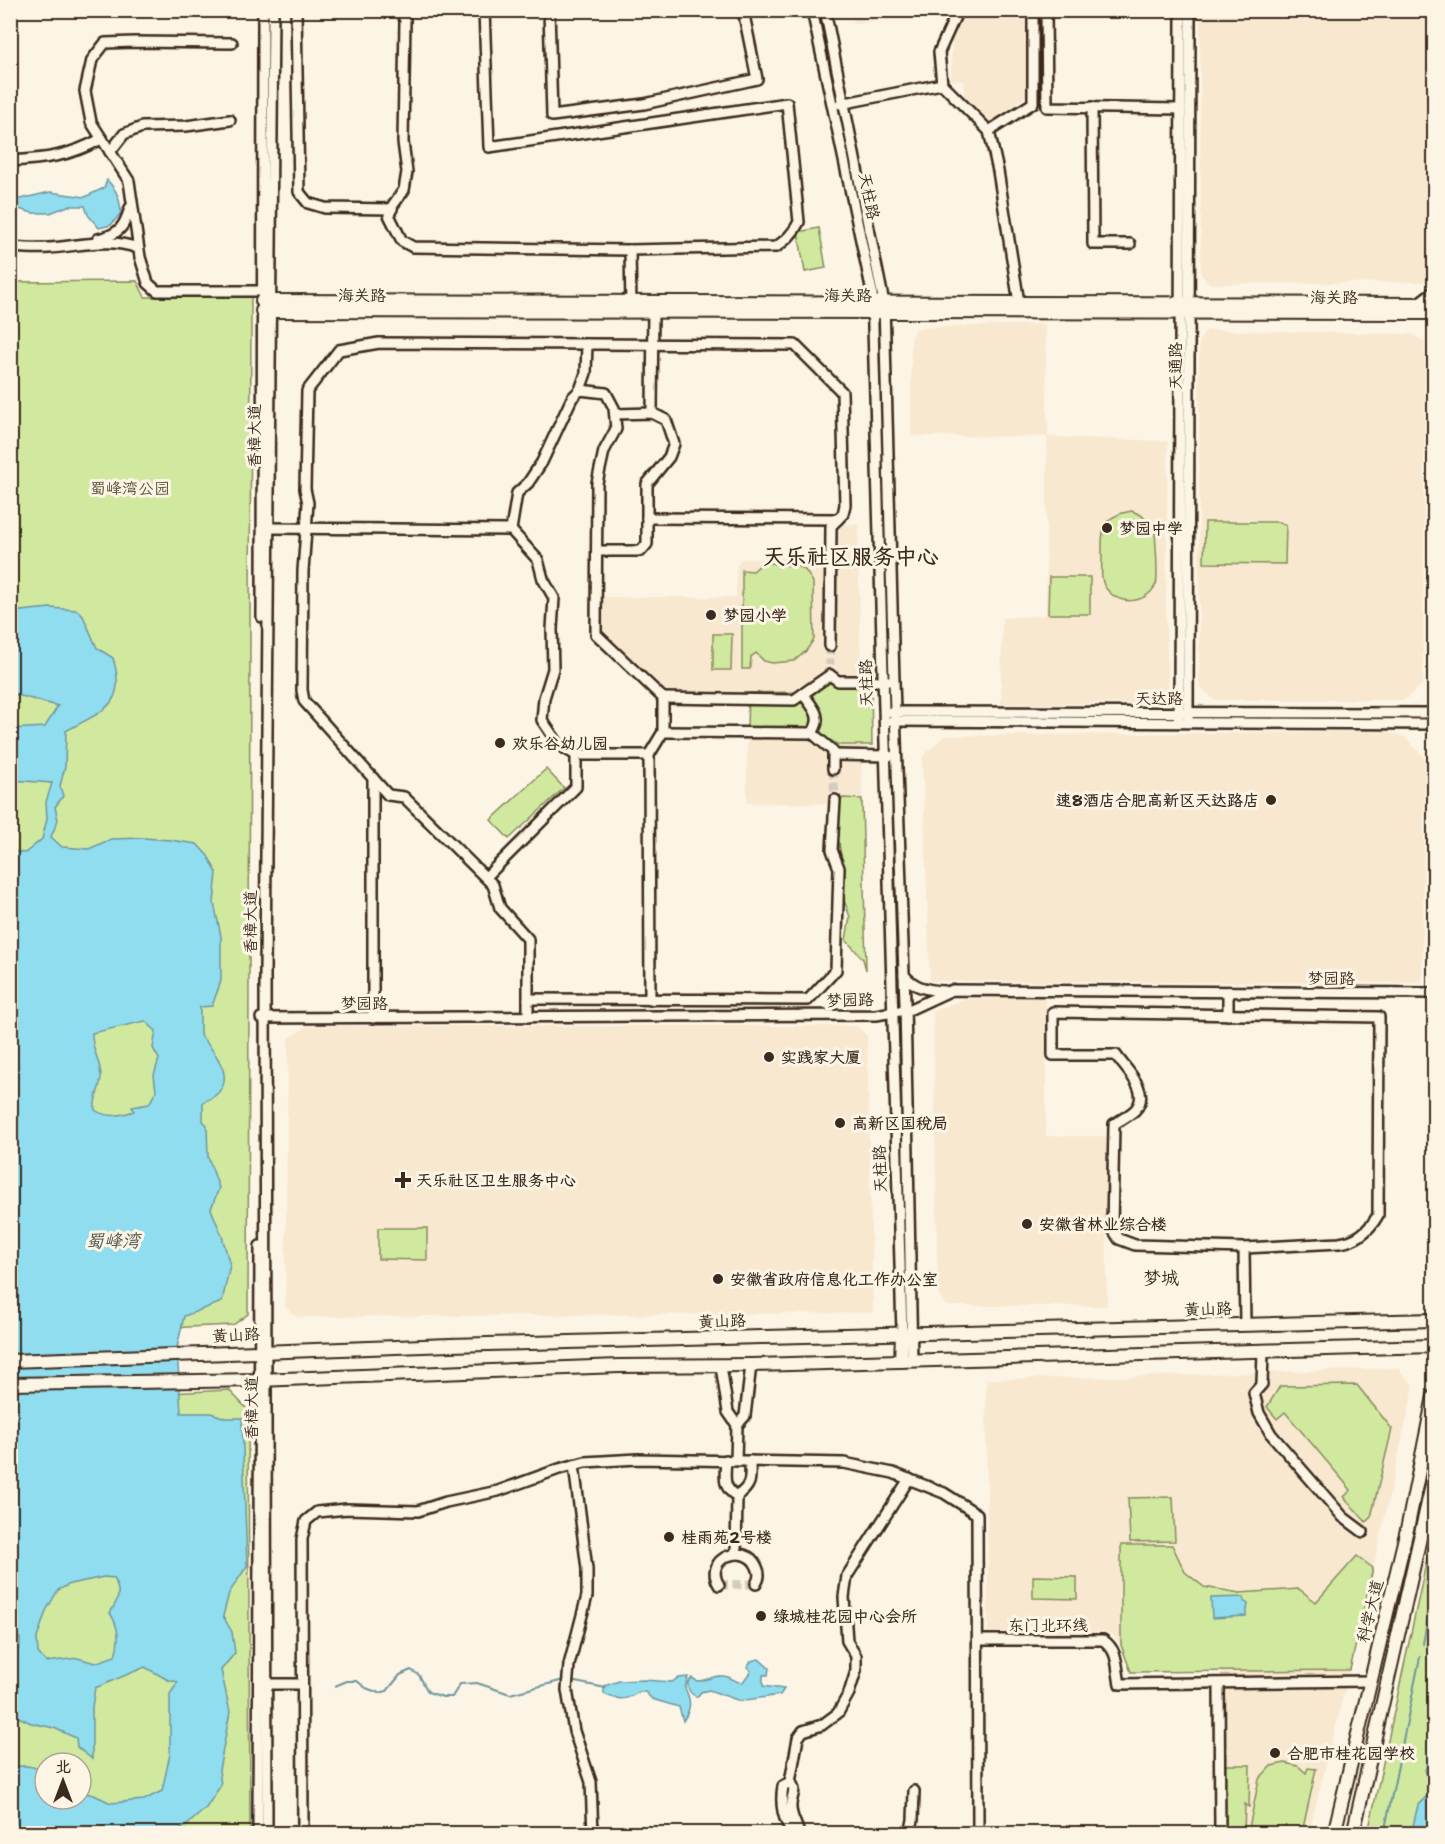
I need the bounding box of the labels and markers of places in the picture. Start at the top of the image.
place label: 梦园中学 [1119,518,1183,539]
marker: 梦园中学 [1100,521,1114,535]
place label: 梦园小学 [723,605,787,626]
marker: 梦园小学 [704,608,718,622]
place label: 欢乐谷幼儿园 [512,733,608,754]
marker: 欢乐谷幼儿园 [493,736,507,750]
place label: 速8酒店合肥高新区天达路店 [1056,790,1259,811]
marker: 速8酒店合肥高新区天达路店 [1264,793,1278,807]
place label: 实践家大厦 [781,1047,861,1068]
marker: 实践家大厦 [762,1050,776,1064]
place label: 高新区国税局 [852,1113,948,1134]
marker: 高新区国税局 [833,1116,847,1130]
place label: 天乐社区卫生服务中心 [416,1170,576,1191]
marker: 天乐社区卫生服务中心 [394,1171,412,1189]
place label: 安徽省林业综合楼 [1039,1214,1167,1235]
marker: 安徽省林业综合楼 [1020,1217,1034,1231]
place label: 安徽省政府信息化工作办公室 [730,1269,938,1290]
marker: 安徽省政府信息化工作办公室 [711,1272,725,1286]
place label: 桂雨苑2号楼 [681,1527,772,1548]
marker: 桂雨苑2号楼 [662,1530,676,1544]
place label: 绿城桂花园中心会所 [773,1606,917,1627]
marker: 绿城桂花园中心会所 [754,1609,768,1623]
place label: 合肥市桂花园学校 [1287,1743,1415,1764]
marker: 合肥市桂花园学校 [1268,1746,1282,1760]

